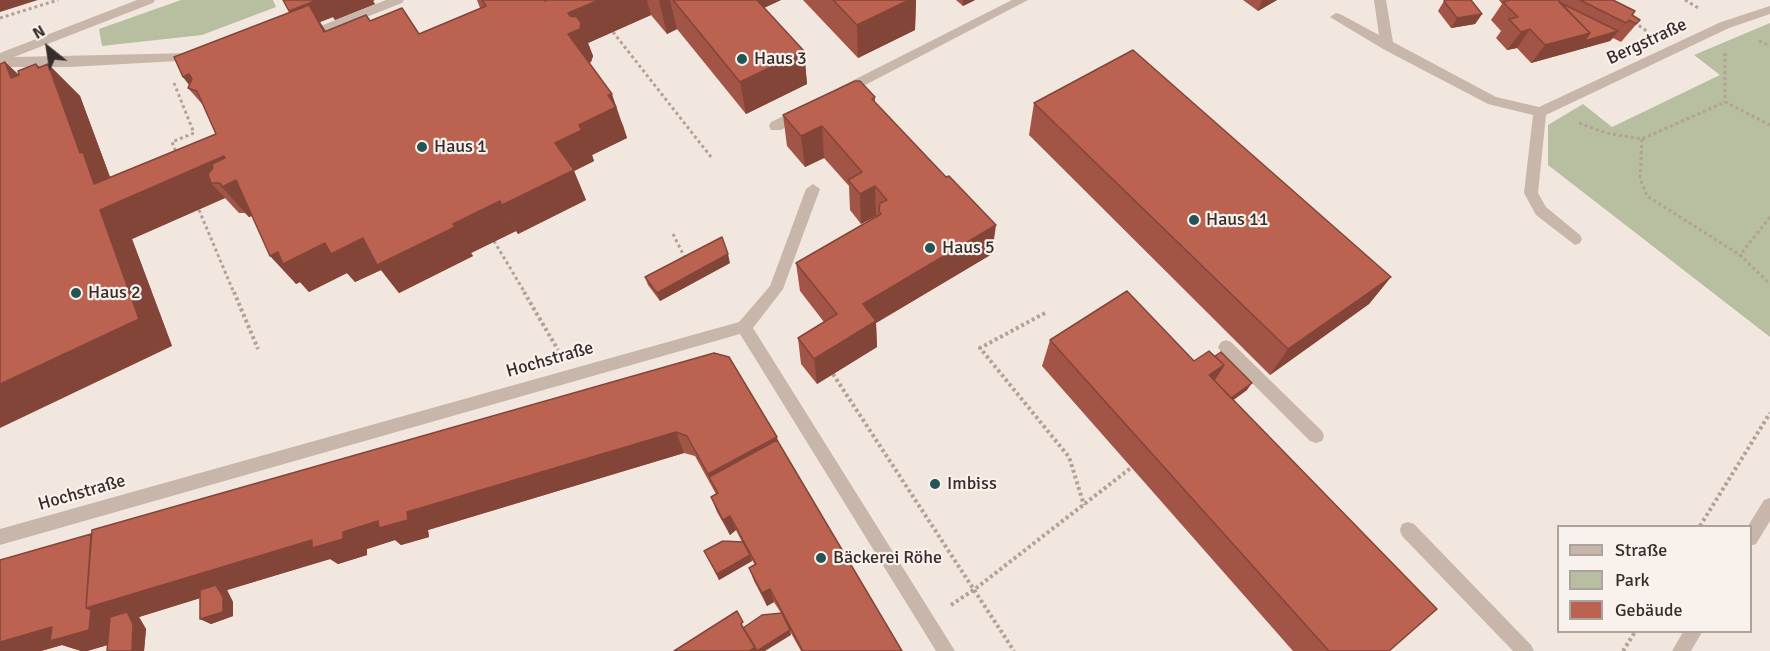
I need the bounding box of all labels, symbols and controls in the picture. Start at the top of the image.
street label: Bergstraße [1603,14,1691,70]
north arrow [18,18,78,78]
text: N [29,21,49,44]
place label: Haus 3 [754,48,807,70]
marker: Haus 3 [735,52,749,66]
place label: Haus 1 [434,136,487,158]
marker: Haus 1 [415,140,429,154]
place label: Haus 11 [1206,209,1268,231]
marker: Haus 11 [1187,213,1201,227]
place label: Haus 5 [942,237,995,259]
marker: Haus 5 [923,241,937,255]
place label: Haus 2 [88,282,141,304]
marker: Haus 2 [69,286,83,300]
street label: Hochstraße [504,337,596,383]
street label: Hochstraße [36,470,128,516]
place label: Imbiss [947,473,997,495]
marker: Imbiss [928,477,942,491]
legend [1557,525,1752,633]
text: Straße [1615,539,1667,561]
place label: Bäckerei Röhe [833,547,942,569]
marker: Bäckerei Röhe [814,551,828,565]
text: Park [1615,569,1650,591]
text: Gebäude [1615,599,1683,621]

